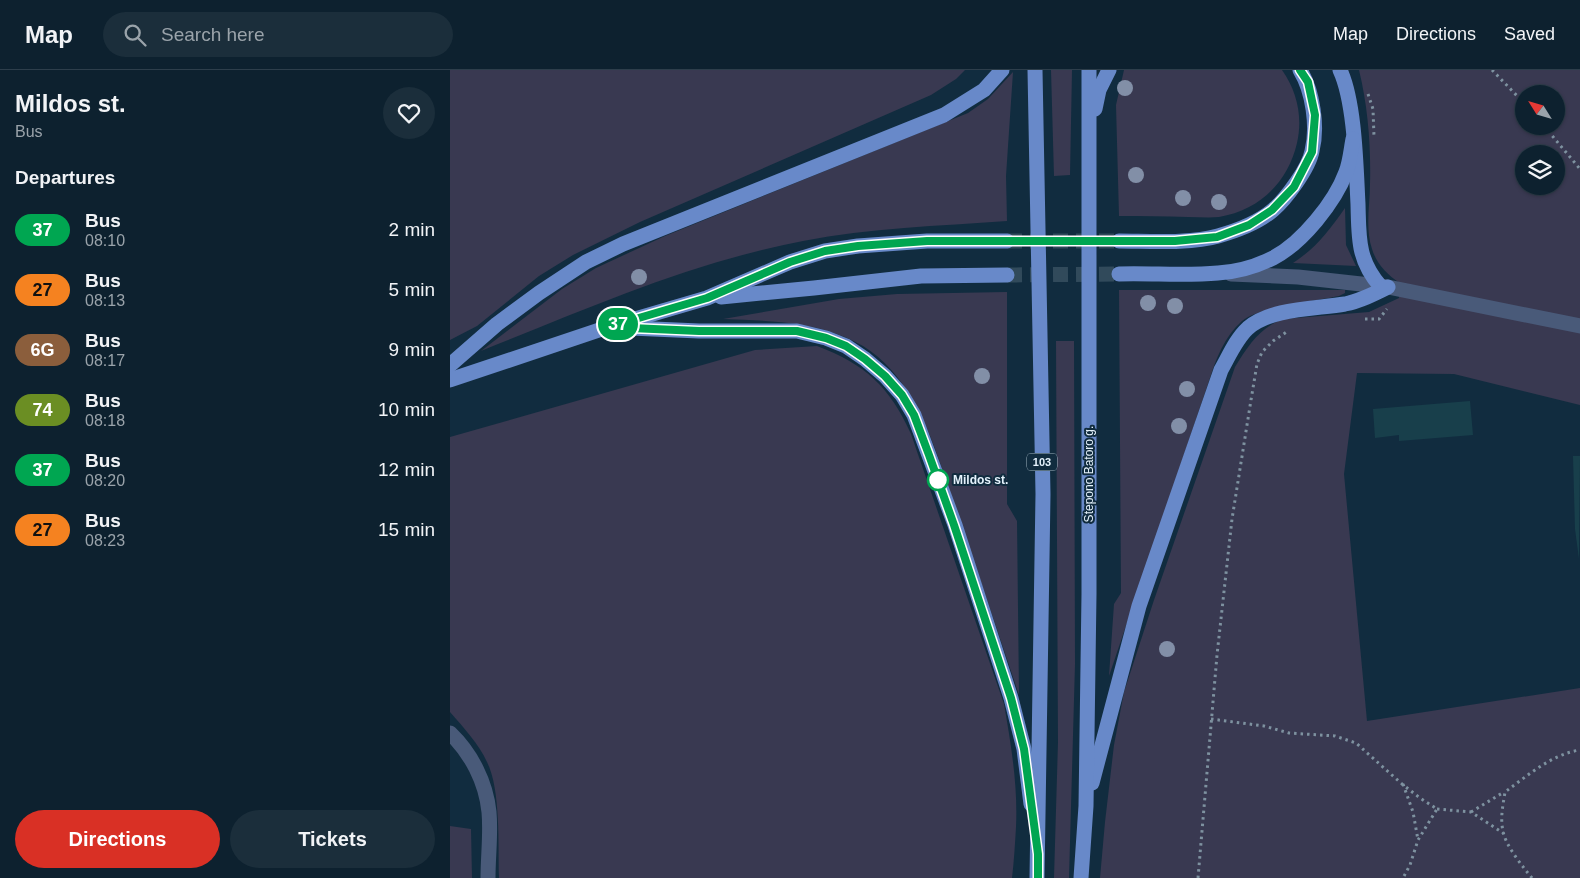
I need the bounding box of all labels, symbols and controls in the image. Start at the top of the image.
search box [103,12,453,57]
text: Map [25,21,73,48]
icon: search [121,21,149,49]
text: Search here [161,24,265,45]
text: Map [1333,24,1368,44]
text: Directions [1396,24,1476,44]
text: Saved [1504,24,1555,44]
north arrow [1515,85,1565,135]
map controls [1515,85,1565,195]
button: heart [383,87,435,139]
text: Mildos st. [15,90,126,117]
text: Bus [15,123,43,140]
button: layers [1515,145,1565,195]
text: Departures [15,167,115,188]
text: Bus [85,210,121,231]
text: 2 min [389,219,435,240]
text: 37 [32,220,53,240]
text: 08:10 [85,232,125,249]
text: Bus [85,270,121,291]
text: 5 min [389,279,435,300]
text: 27 [32,280,53,300]
text: 08:13 [85,292,125,309]
line badge: 37 [596,308,640,340]
text: 37 [608,314,628,334]
text: Bus [85,330,121,351]
text: 9 min [389,339,435,360]
text: 6G [30,340,55,360]
text: 08:17 [85,352,125,369]
text: Bus [85,390,121,411]
text: 10 min [378,399,435,420]
text: 74 [32,400,53,420]
text: 08:18 [85,412,125,429]
street label: Stepono Batoro g. [1082,426,1096,522]
text: Bus [85,450,121,471]
road number: 103 [1027,454,1057,471]
text: 12 min [378,459,435,480]
text: 37 [32,460,53,480]
marker: Mildos st. [927,469,949,491]
text: 08:20 [85,472,125,489]
place label: Mildos st. [953,473,1008,487]
text: Bus [85,510,121,531]
text: 15 min [378,519,435,540]
text: 27 [32,520,53,540]
text: 08:23 [85,532,125,549]
button: Directions [15,810,220,868]
button: Tickets [230,810,435,868]

